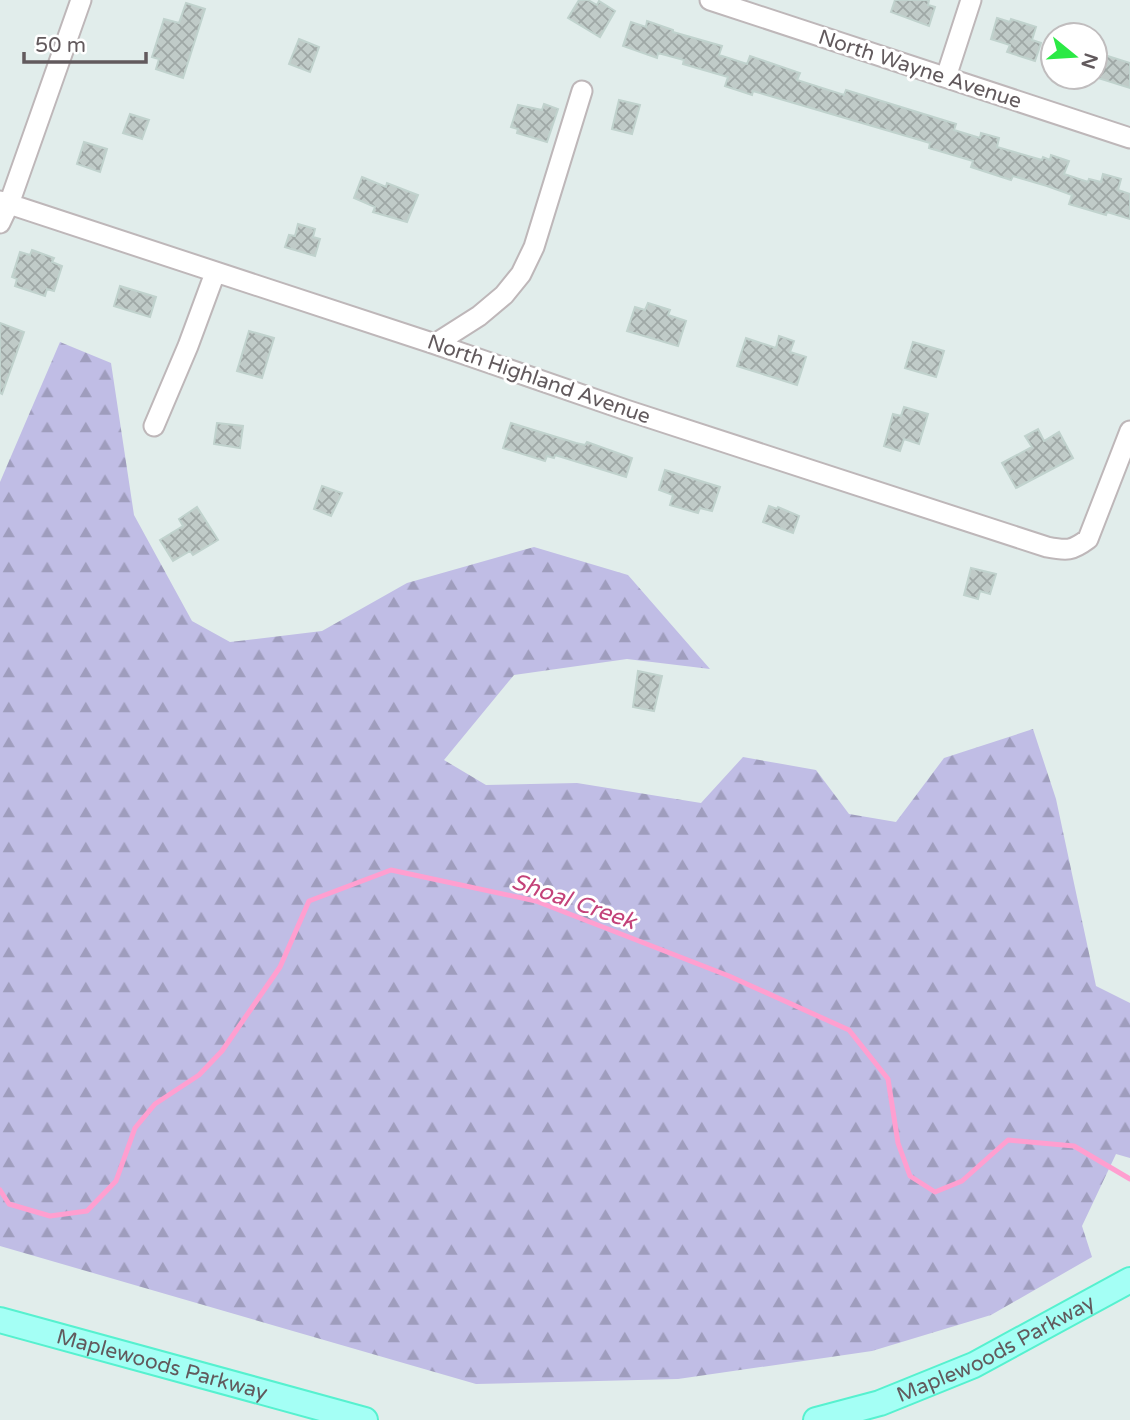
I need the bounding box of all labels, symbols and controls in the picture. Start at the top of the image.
scale bar [24,21,147,65]
north arrow [1039,21,1109,91]
street label: North Wayne Avenue [815,25,1025,114]
text: 50 m [35,33,86,58]
text: N [1076,50,1102,72]
street label: North Highland Avenue [424,330,654,429]
water label: Shoal Creek [508,868,641,937]
street label: Maplewoods Parkway [893,1290,1099,1408]
street label: Maplewoods Parkway [54,1324,270,1406]

